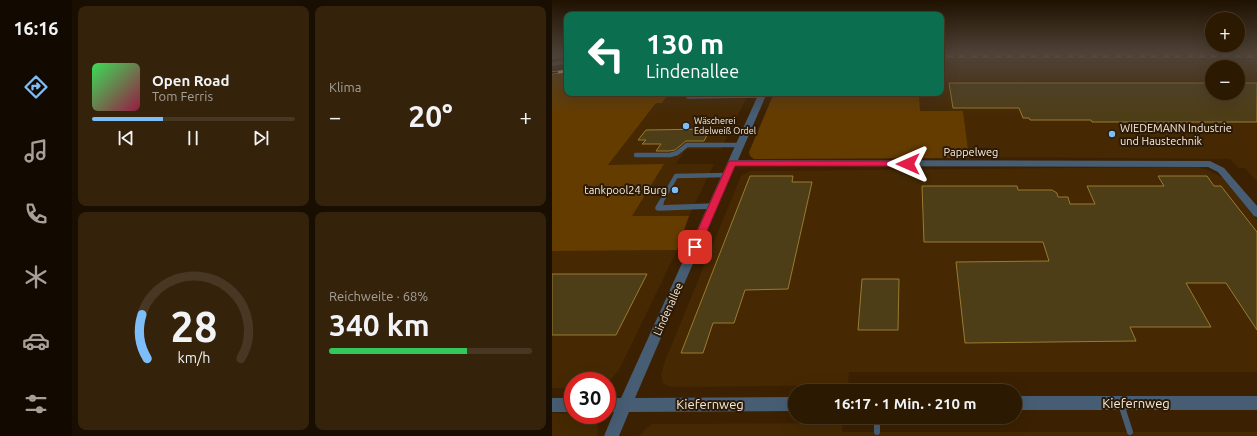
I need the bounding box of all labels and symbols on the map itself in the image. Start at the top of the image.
place label: Wäscherei Edelweiß Ordel [694,116,757,136]
marker: Wäscherei Edelweiß Ordel [681,121,691,131]
place label: WIEDEMANN Industrie und Haustechnik [1120,122,1232,147]
marker: WIEDEMANN Industrie und Haustechnik [1107,129,1117,139]
position arrow [887,143,929,185]
street label: Pappelweg [944,146,998,158]
place label: tankpool24 Burg [584,184,667,196]
marker: tankpool24 Burg [670,185,680,195]
pin [678,230,712,264]
street label: Lindenallee [651,281,685,337]
speed limit sign: 30 [564,372,616,424]
street label: Kiefernweg [1102,396,1170,410]
street label: Kiefernweg [676,397,744,411]

